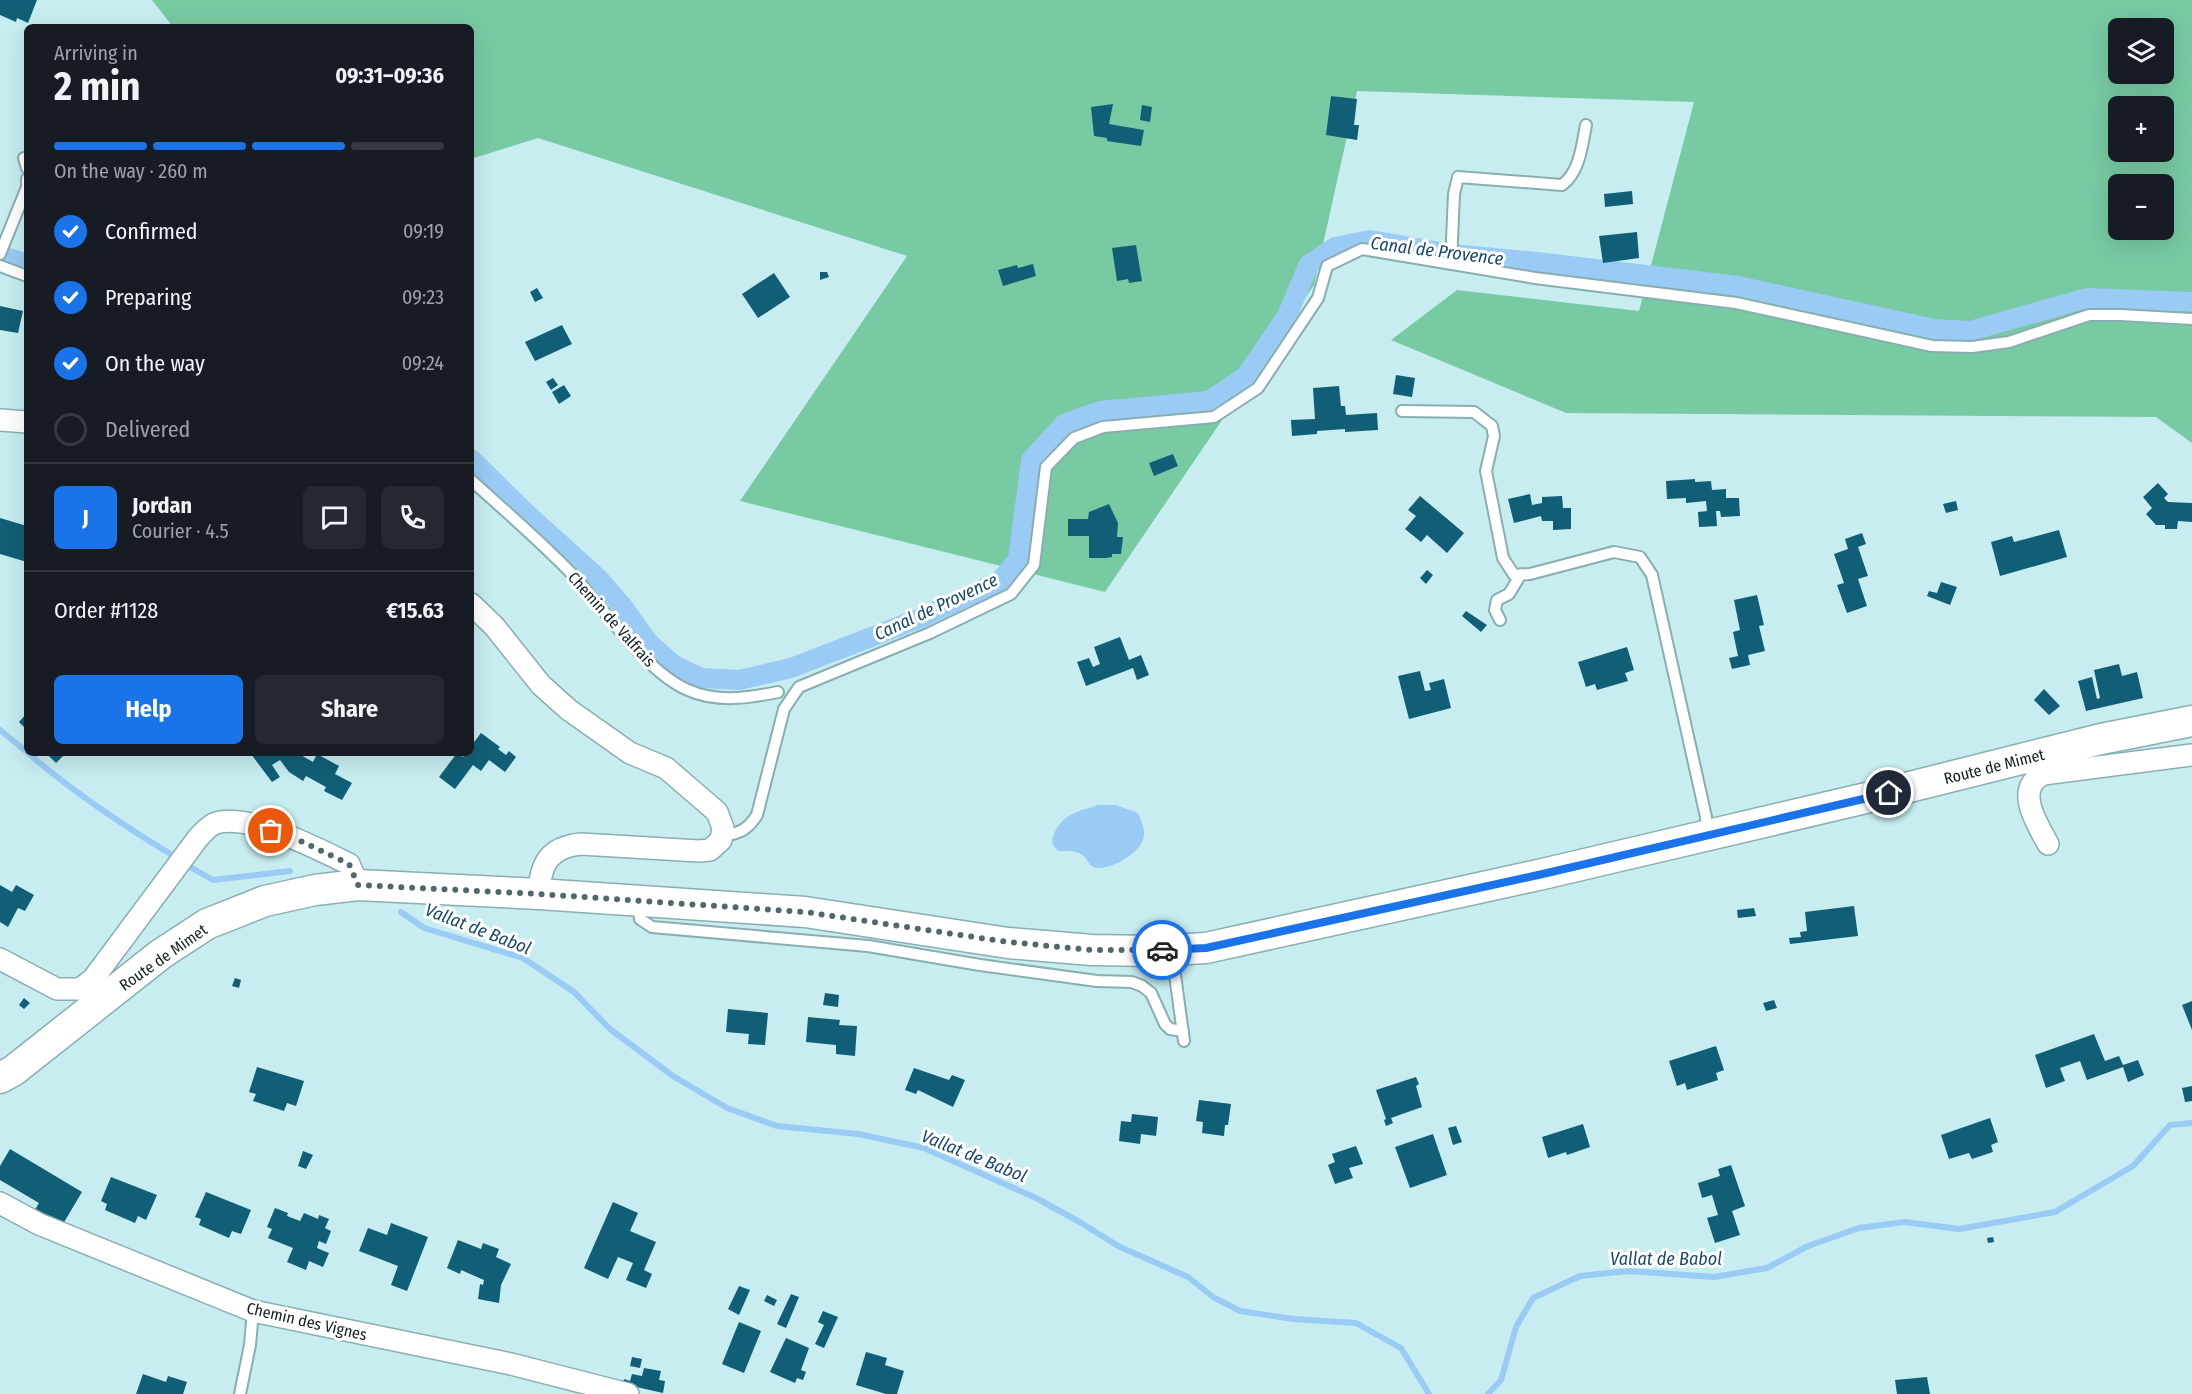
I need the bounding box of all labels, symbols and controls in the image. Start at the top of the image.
map controls [2108,18,2174,240]
button: layers [2108,18,2174,84]
text: Arriving in [54,41,138,65]
text: 09:31–09:36 [335,62,444,89]
text: 2 min [54,64,140,110]
button: + [2108,96,2174,162]
text: On the way · 260 m [54,159,208,183]
button: − [2108,174,2174,240]
icon: check [54,215,87,248]
text: Confirmed [105,218,198,245]
text: 09:19 [403,219,444,243]
water label: Canal de Provence [1369,232,1505,270]
icon: check [54,281,87,314]
text: Preparing [105,284,191,311]
text: 09:23 [402,285,444,309]
icon: check [54,347,87,380]
text: On the way [105,350,205,377]
text: 09:24 [402,351,444,375]
text: Delivered [105,416,190,443]
button: chat [303,486,366,549]
button: phone [381,486,444,549]
text: Jordan [132,492,192,519]
text: J [82,504,89,531]
text: Courier · 4.5 [132,519,229,543]
street label: Chemin de Valfrais [564,568,659,671]
water label: Canal de Provence [871,569,1002,645]
text: Order #1128 [54,597,158,624]
text: €15.63 [386,597,444,624]
button: Help [54,675,243,744]
button: Share [255,675,444,744]
street label: Route de Mimet [1942,745,2047,788]
pin [1863,767,1914,818]
icon: home [1872,776,1905,809]
pin [245,805,296,856]
icon: bag [254,814,287,847]
water label: Vallat de Babol [422,899,534,959]
street label: Route de Mimet [116,920,212,995]
courier [1132,920,1192,980]
icon: car [1146,934,1179,967]
water label: Vallat de Babol [918,1125,1030,1187]
water label: Vallat de Babol [1610,1248,1722,1270]
street label: Chemin des Vignes [245,1298,369,1345]

